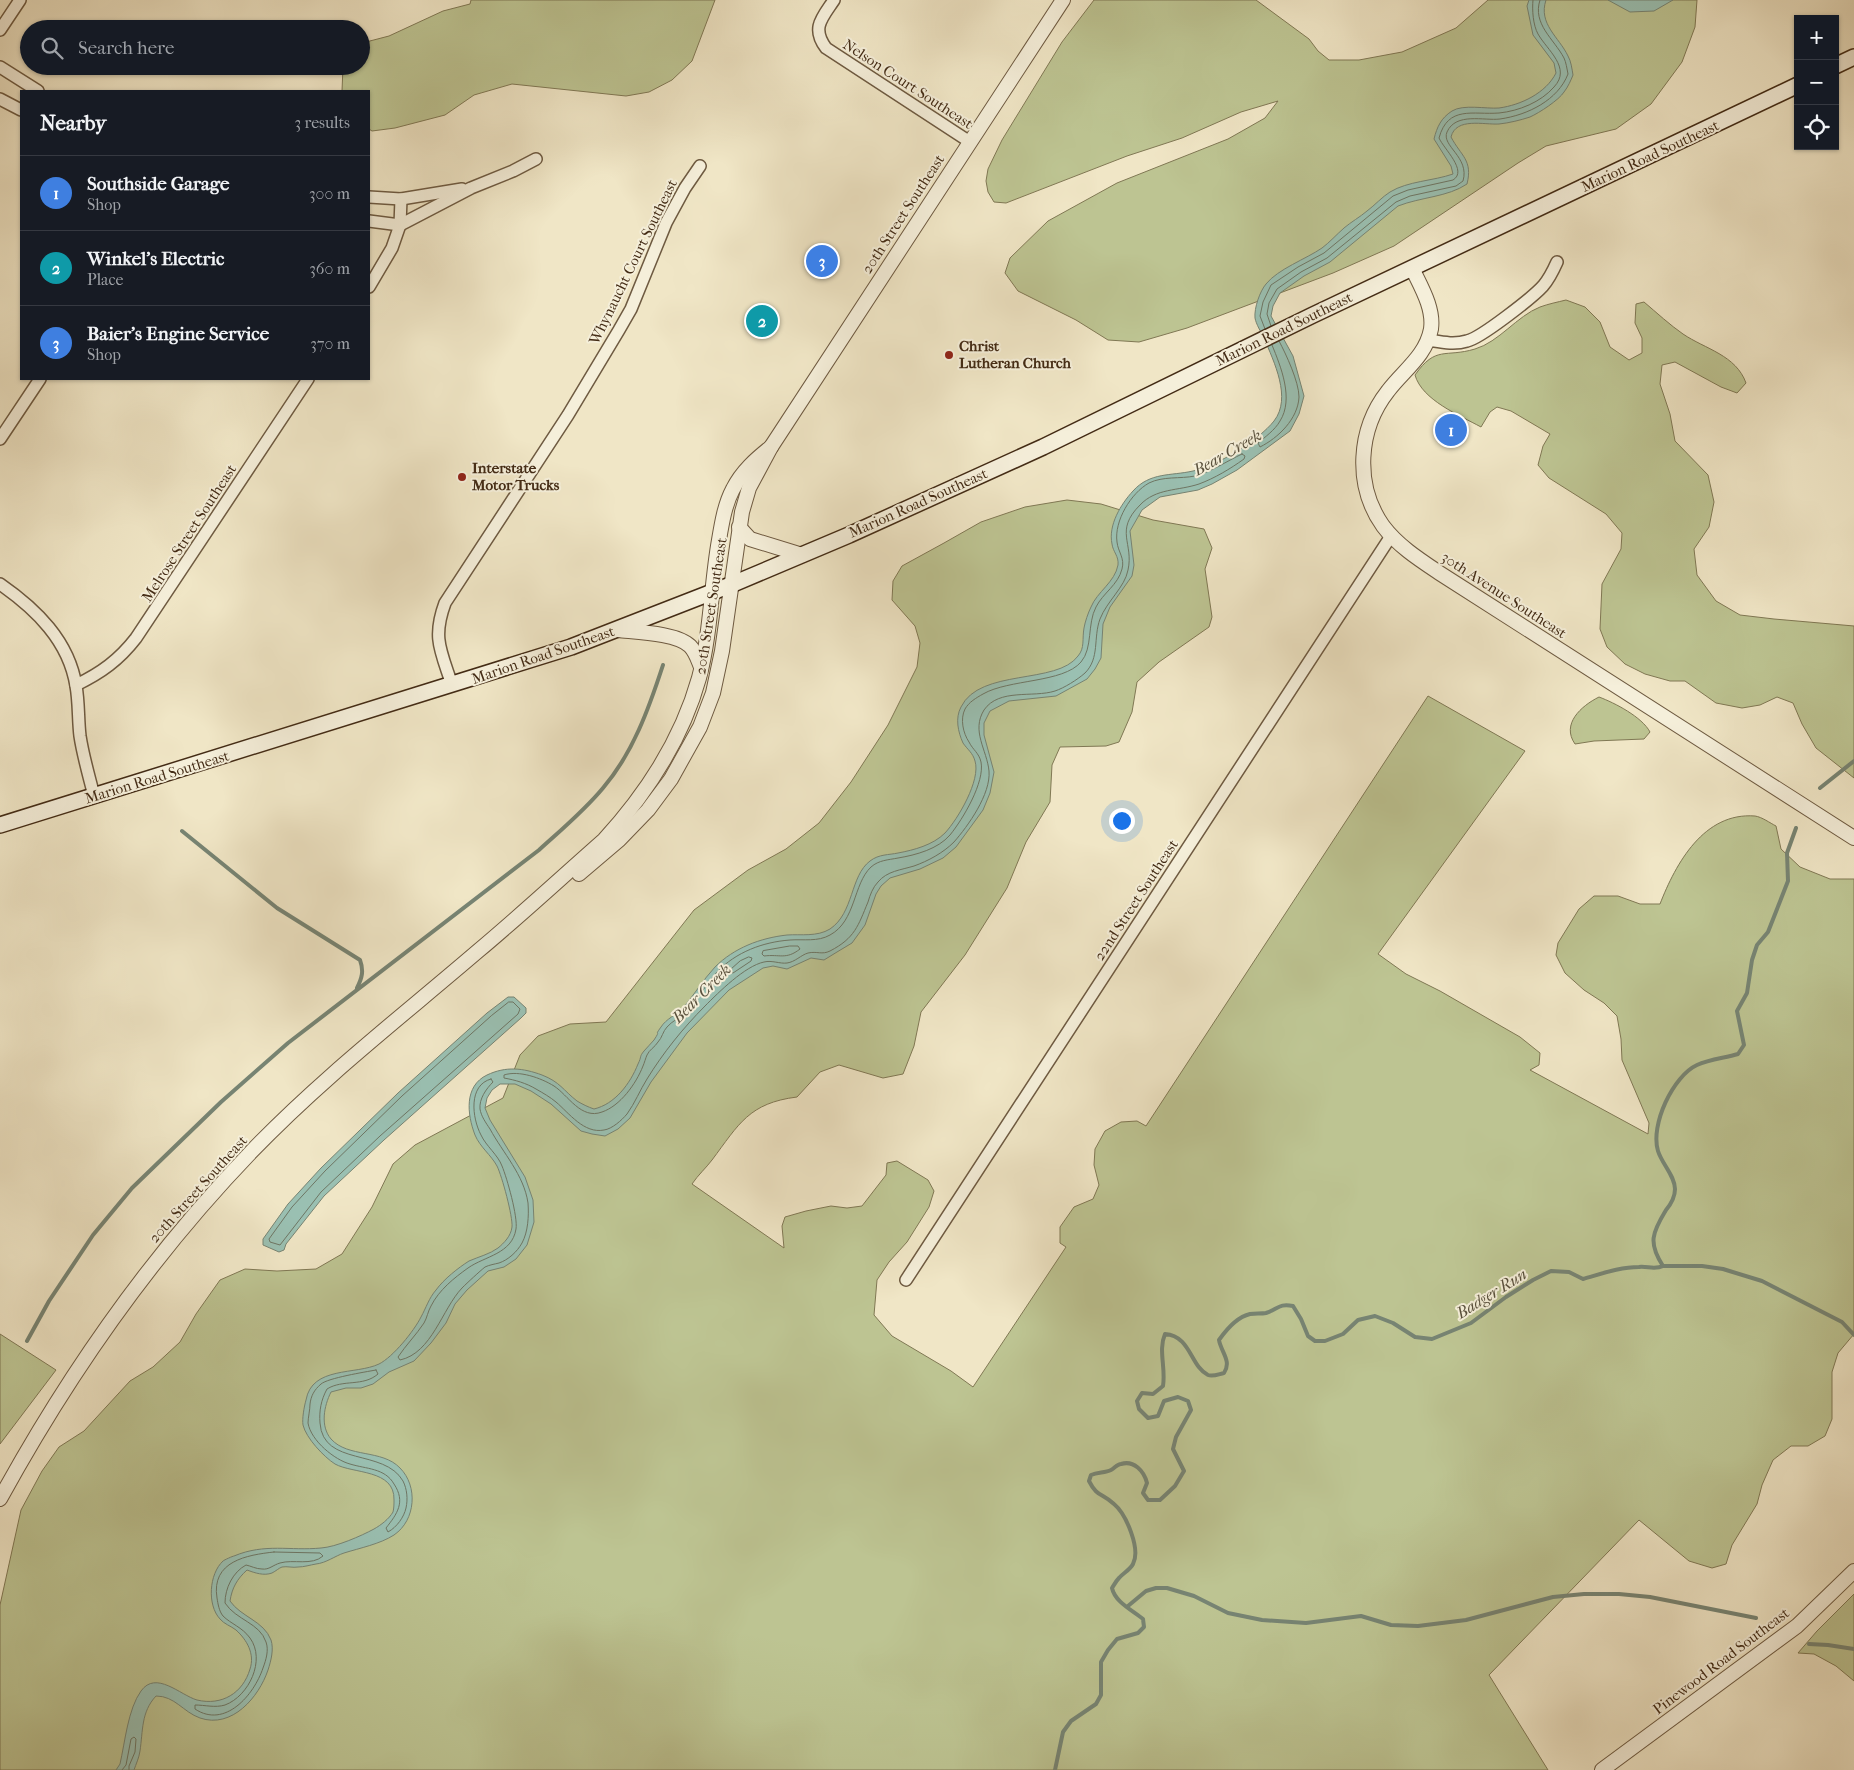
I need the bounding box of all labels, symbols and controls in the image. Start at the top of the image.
map controls [1794,15,1839,150]
button: + [1794,15,1839,60]
search box [20,20,370,75]
icon: search [38,34,66,62]
street label: Nelson Court Southeast [840,35,977,133]
text: Search here [78,37,174,59]
button: − [1794,60,1839,105]
button: locate [1794,105,1839,150]
text: Nearby [40,111,106,135]
text: 3 results [294,113,350,132]
street label: Marion Road Southeast [1578,116,1722,196]
street label: 20th Street Southeast [858,151,949,277]
text: Southside Garage [87,173,229,195]
street label: Whynaucht Court Southeast [585,176,681,348]
text: 1 [53,184,59,203]
text: 300 m [309,184,350,203]
text: Shop [87,195,121,214]
pin: 3 [806,242,838,280]
text: Winkel's Electric [87,248,224,270]
text: 2 [52,259,60,278]
text: 360 m [309,259,350,278]
text: Place [87,270,123,289]
street label: Marion Road Southeast [1213,288,1356,370]
pin: 2 [746,302,778,340]
text: Baier's Engine Service [87,323,269,345]
text: 3 [53,334,59,353]
text: 370 m [310,334,350,353]
place label: Christ Lutheran Church [959,337,1072,372]
text: Shop [87,345,121,364]
marker: Christ Lutheran Church [943,349,955,361]
pin: 1 [1435,411,1467,449]
water label: Bear Creek [1189,425,1265,480]
place label: Interstate Motor Trucks [471,459,560,494]
street label: Melrose Street Southeast [138,460,241,605]
street label: Marion Road Southeast [846,464,991,542]
marker: Interstate Motor Trucks [456,471,468,483]
street label: 20th Street Southeast [691,536,731,676]
street label: 30th Avenue Southeast [1438,548,1571,643]
street label: Marion Road Southeast [469,622,617,688]
street label: Marion Road Southeast [83,746,232,808]
your location [1109,808,1135,834]
street label: 22nd Street Southeast [1090,835,1182,964]
water label: Bear Creek [667,960,735,1027]
street label: 20th Street Southeast [145,1131,251,1246]
water label: Badger Run [1452,1264,1530,1323]
street label: Pinewood Road Southeast [1649,1603,1793,1718]

